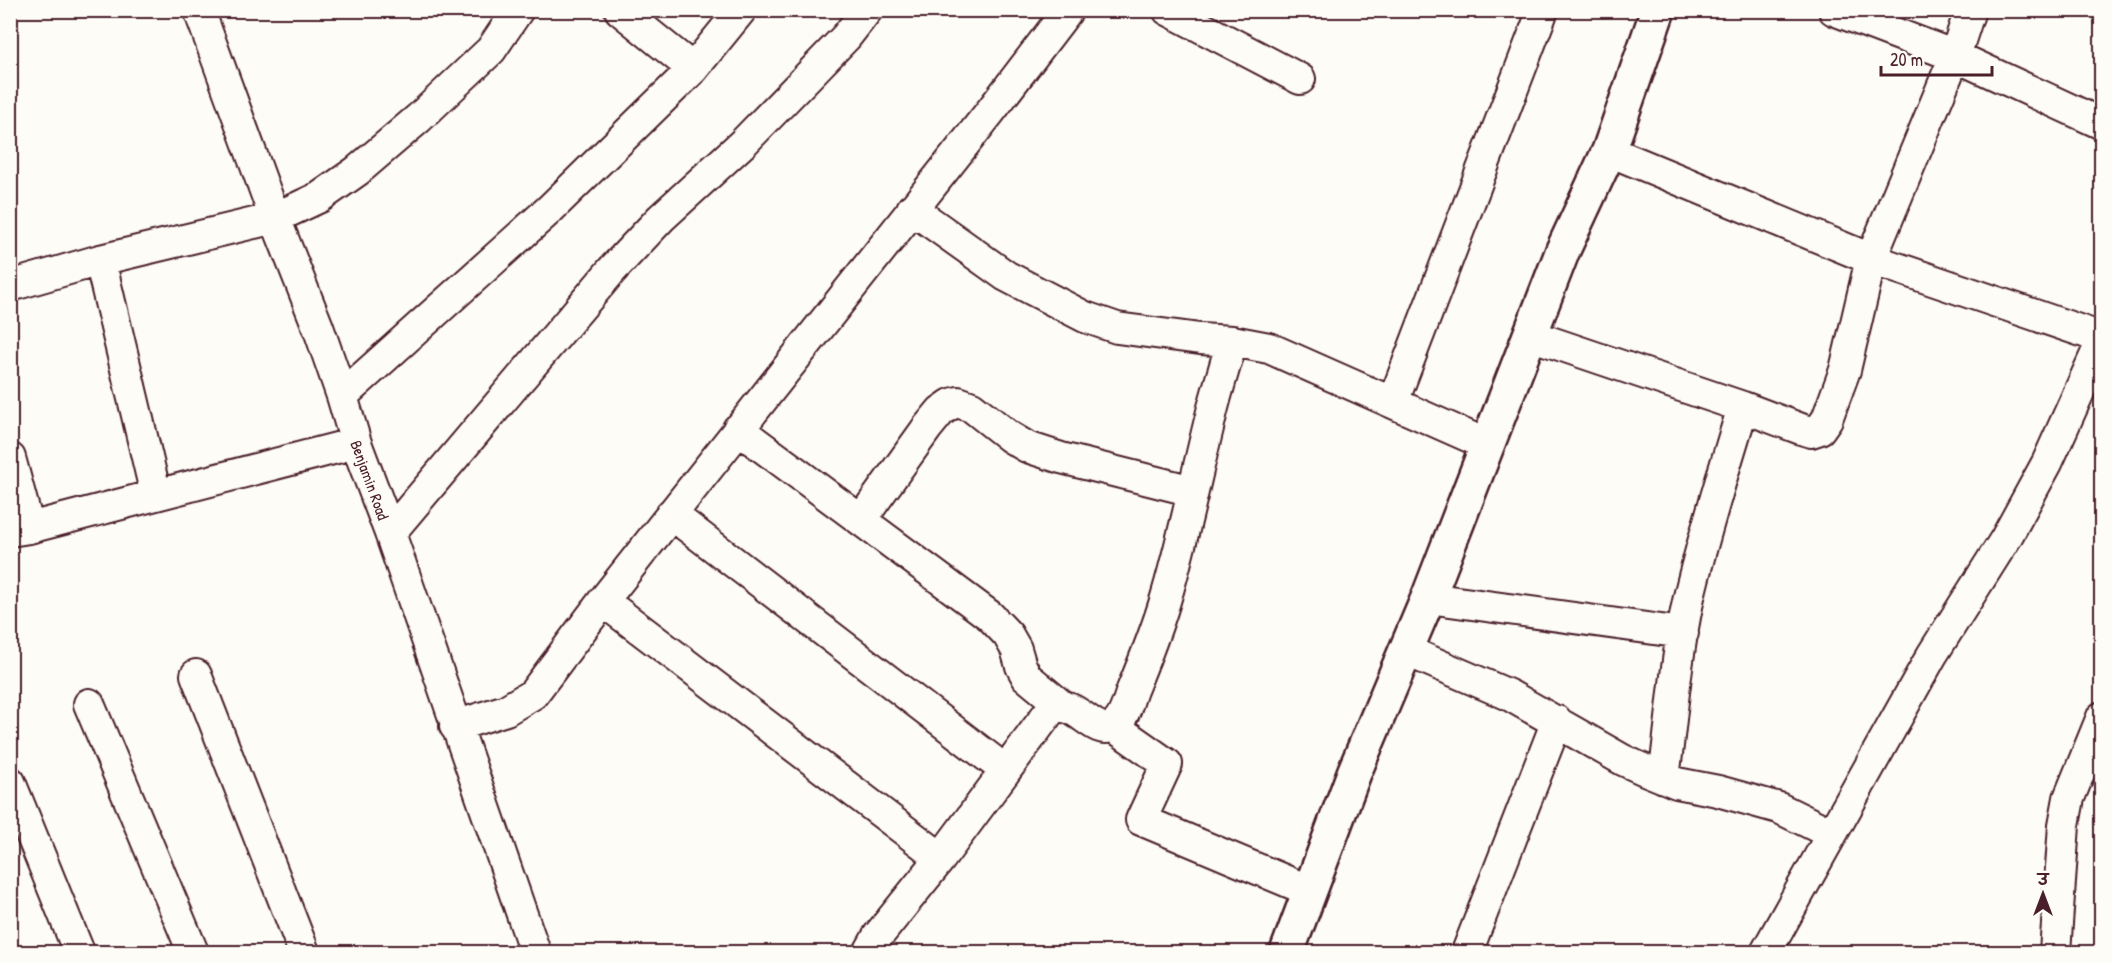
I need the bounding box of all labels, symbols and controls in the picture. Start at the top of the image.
scale bar [1881,39,1992,77]
text: 20 m [1890,47,1923,72]
street label: Benjamin Road [345,437,395,523]
north arrow [2013,864,2073,924]
text: उ [2036,868,2050,890]

